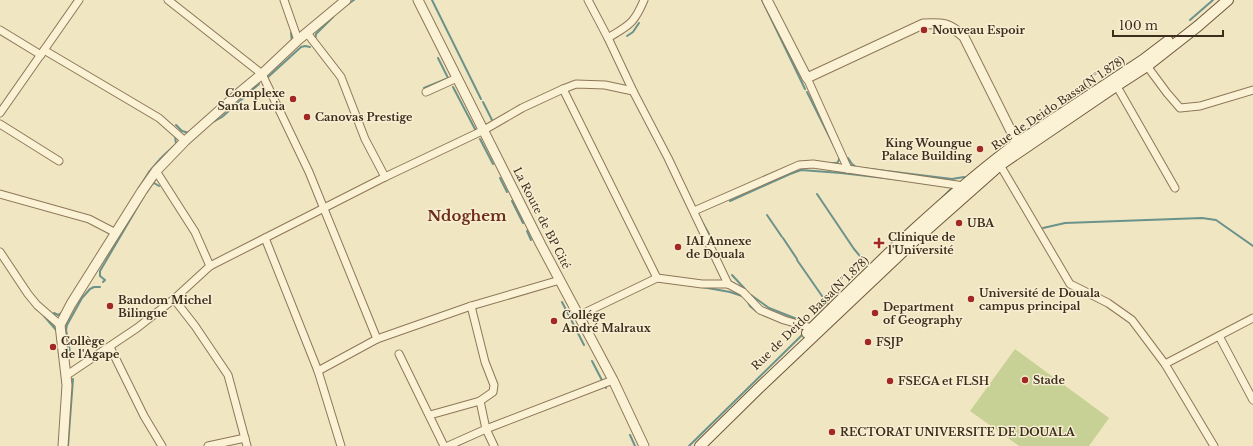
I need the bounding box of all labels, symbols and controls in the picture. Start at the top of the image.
scale bar [1113,12,1223,38]
text: 100 m [1119,18,1158,33]
place label: Nouveau Espoir [932,23,1026,37]
marker: Nouveau Espoir [919,25,929,35]
street label: Rue de Deido Bassa(N°1.878) [989,53,1128,153]
place label: Complexe Santa Lucia [217,86,286,113]
marker: Complexe Santa Lucia [288,94,298,104]
place label: Canovas Prestige [315,110,413,124]
marker: Canovas Prestige [302,112,312,122]
place label: King Woungue Palace Building [881,136,973,163]
marker: King Woungue Palace Building [975,144,985,154]
street label: La Route de BP Cité [510,165,574,271]
district label: Ndoghem [427,206,507,225]
place label: UBA [967,216,995,230]
marker: UBA [954,218,964,228]
place label: Clinique de l'Université [888,230,956,257]
place label: IAI Annexe de Douala [686,234,752,261]
marker: Clinique de l'Université [873,237,885,249]
marker: IAI Annexe de Douala [673,242,683,252]
street label: Rue de Deido Bassa(N°1.878) [748,253,872,373]
place label: Université de Douala campus principal [979,286,1101,313]
place label: Bandom Michel Bilingue [118,293,212,320]
marker: Université de Douala campus principal [966,294,976,304]
place label: Department of Geography [883,300,963,327]
marker: Bandom Michel Bilingue [105,301,115,311]
place label: Collége André Malraux [561,308,652,335]
marker: Department of Geography [870,308,880,318]
marker: Collége André Malraux [549,316,559,326]
place label: Collège de l'Agape [61,334,120,361]
place label: FSJP [876,335,903,349]
marker: FSJP [863,337,873,347]
marker: Collège de l'Agape [48,342,58,352]
place label: Stade [1033,373,1065,387]
place label: FSEGA et FLSH [898,374,990,388]
marker: Stade [1020,375,1030,385]
marker: FSEGA et FLSH [885,376,895,386]
place label: RECTORAT UNIVERSITE DE DOUALA [840,425,1076,439]
marker: RECTORAT UNIVERSITE DE DOUALA [827,427,837,437]

